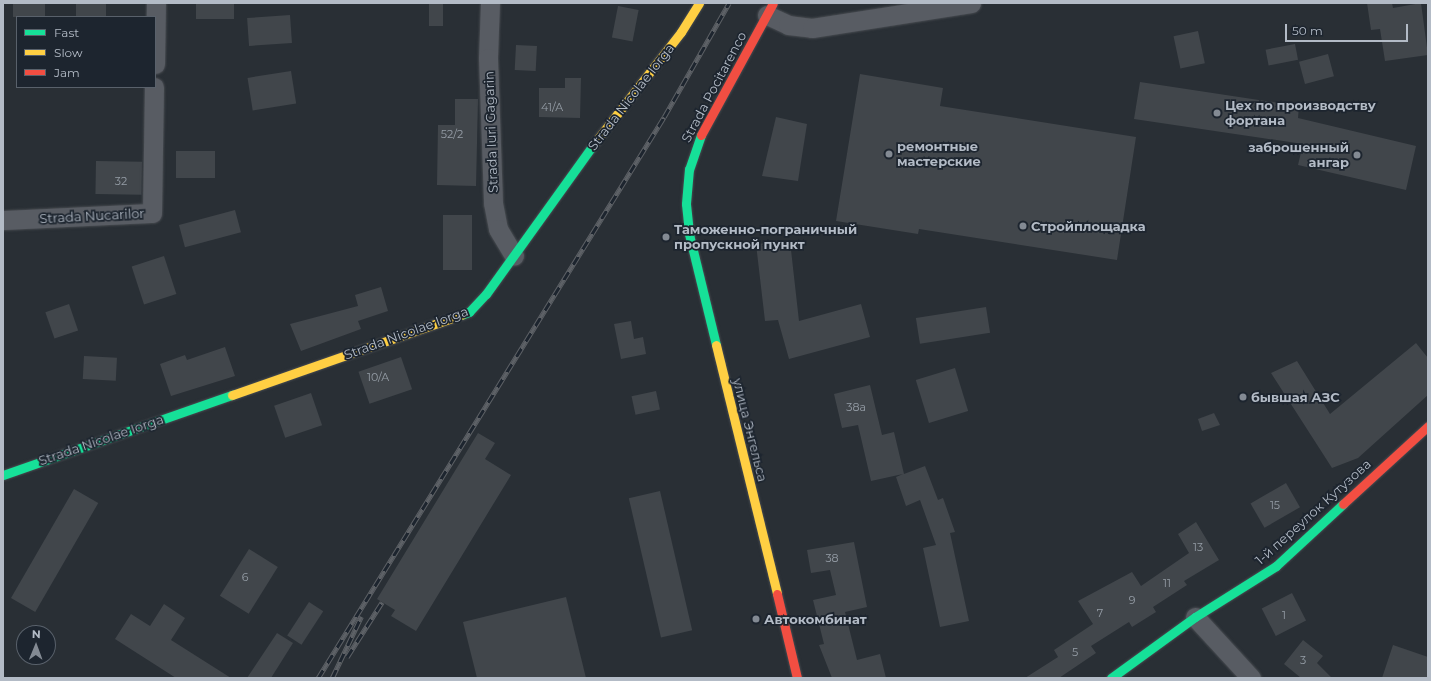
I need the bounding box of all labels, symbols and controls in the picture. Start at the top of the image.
legend [16,16,156,88]
scale bar [1287,16,1410,42]
text: 50 m [1292,23,1323,38]
text: Fast [54,25,79,40]
street label: Strada Pocitarenco [678,29,750,145]
street label: Strada Nicolae Iorga [585,41,677,153]
text: Slow [54,45,83,60]
text: Jam [54,65,80,80]
street label: Strada Iuri Gagarin [481,71,501,193]
place label: Цех по производству фортана [1225,98,1376,129]
house number: 41/A [541,100,563,114]
marker: Цех по производству фортана [1212,108,1222,118]
house number: 52/2 [441,127,463,141]
place label: ремонтные мастерские [897,139,981,170]
place label: заброшенный ангар [1248,140,1349,171]
marker: ремонтные мастерские [884,149,894,159]
marker: заброшенный ангар [1352,150,1362,160]
house number: 32 [115,174,127,188]
street label: Strada Nucarilor [39,205,145,227]
place label: Стройплощадка [1031,218,1146,234]
marker: Стройплощадка [1018,221,1028,231]
place label: Таможенно-пограничный пропускной пункт [674,222,857,253]
marker: Таможенно-пограничный пропускной пункт [661,232,671,242]
street label: Strada Nicolae Iorga [342,303,470,363]
house number: 10/A [367,370,389,384]
street label: улица Энгельса [730,377,770,483]
place label: бывшая АЗС [1251,389,1340,405]
marker: бывшая АЗС [1238,392,1248,402]
house number: 38а [846,400,866,414]
street label: Strada Nicolae Iorga [36,411,166,469]
street label: 1-й переулок Кутузова [1252,456,1374,568]
house number: 15 [1270,498,1280,512]
house number: 13 [1193,540,1203,554]
house number: 38 [825,551,839,565]
house number: 6 [242,570,248,584]
house number: 11 [1163,576,1171,590]
house number: 9 [1129,593,1135,607]
house number: 7 [1097,606,1103,620]
house number: 1 [1282,608,1286,622]
place label: Автокомбинат [764,611,867,627]
marker: Автокомбинат [751,614,761,624]
north arrow [16,625,56,665]
text: N [32,627,41,641]
house number: 5 [1072,645,1078,659]
house number: 3 [1300,653,1306,667]

